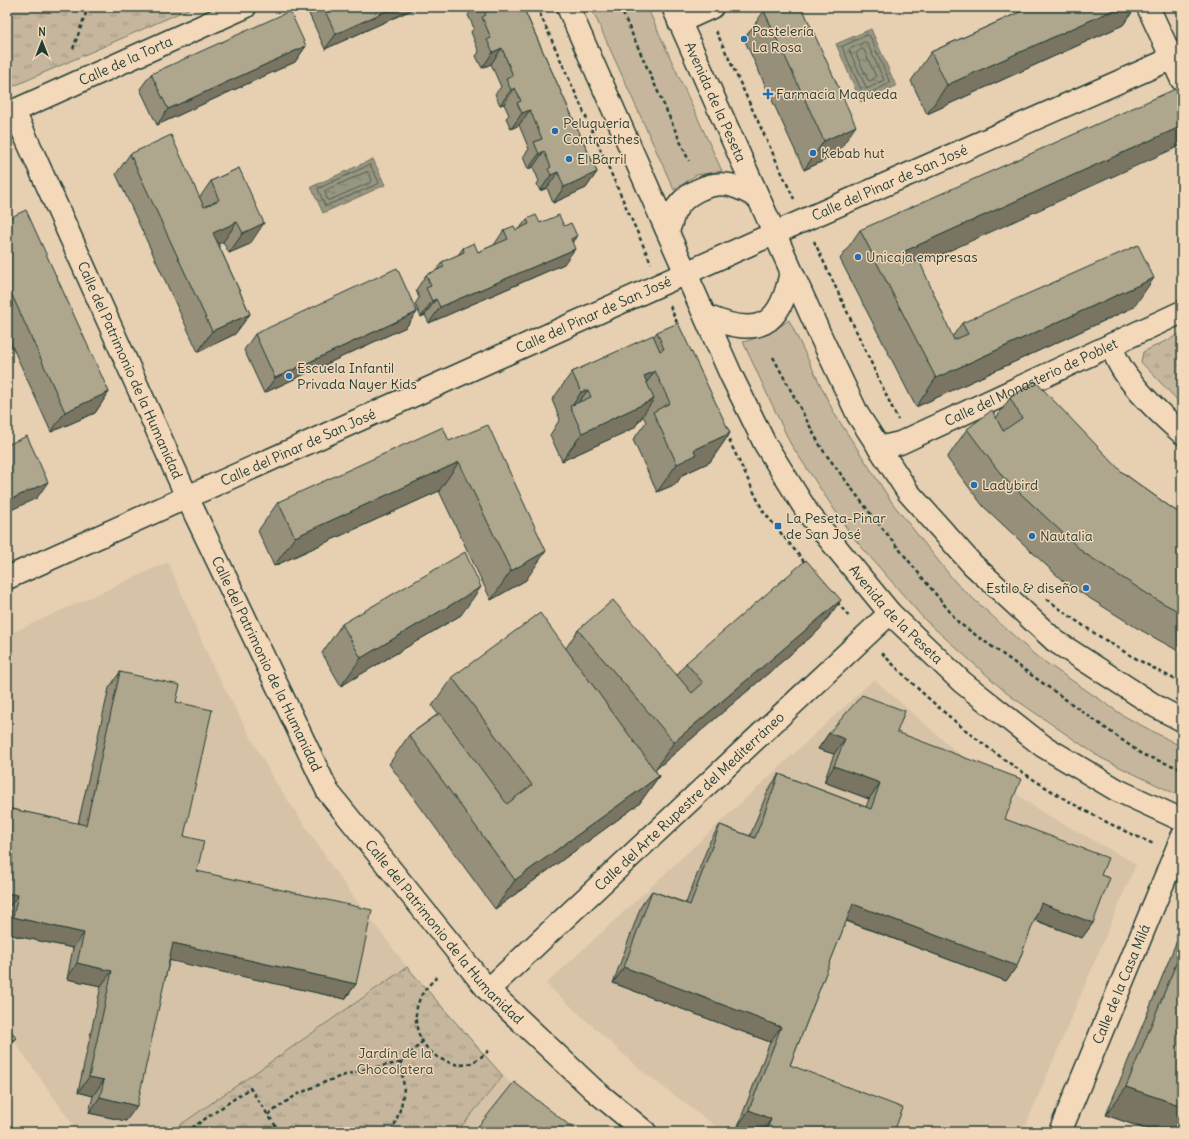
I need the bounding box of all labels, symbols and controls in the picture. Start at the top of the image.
north arrow [22,22,62,62]
place label: Pastelería La Rosa [752,22,814,56]
text: N [38,25,46,39]
street label: Calle de la Torta [76,32,175,90]
marker: Pastelería La Rosa [739,34,749,44]
street label: Avenida de la Peseta [681,39,750,165]
place label: Farmacia Maqueda [776,85,898,103]
marker: Farmacia Maqueda [763,89,773,99]
place label: Peluquería Contrasthes [563,114,639,148]
marker: Peluquería Contrasthes [550,126,560,136]
street label: Calle del Pinar de San José [809,141,970,225]
place label: Kebab hut [821,144,885,162]
marker: Kebab hut [808,148,818,158]
place label: El Barril [577,150,627,168]
marker: El Barril [564,154,574,164]
place label: Unicaja empresas [866,248,978,266]
marker: Unicaja empresas [853,252,863,262]
street label: Calle del Patrimonio de la Humanidad [74,259,187,482]
street label: Calle del Pinar de San José [513,272,674,357]
street label: Calle del Monasterio de Poblet [942,334,1120,430]
place label: Escuela Infantil Privada Nayer Kids [297,359,417,393]
marker: Escuela Infantil Privada Nayer Kids [284,371,294,381]
street label: Calle del Pinar de San José [217,405,378,490]
place label: Ladybird [982,476,1038,494]
marker: Ladybird [969,480,979,490]
place label: La Peseta-Pinar de San José [786,509,886,543]
marker: La Peseta-Pinar de San José [773,521,783,531]
place label: Nautalia [1040,527,1093,545]
marker: Nautalia [1027,531,1037,541]
street label: Calle del Patrimonio de la Humanidad [208,553,326,774]
street label: Avenida de la Peseta [845,561,947,668]
place label: Estilo & diseño [986,579,1078,597]
marker: Estilo & diseño [1081,583,1091,593]
street label: Calle del Arte Rupestre del Mediterráneo [591,708,788,895]
street label: Calle del Patrimonio de la Humanidad [361,836,527,1028]
street label: Calle de la Casa Milá [1088,921,1154,1047]
park label: Jardín de la Chocolatera [357,1044,433,1078]

